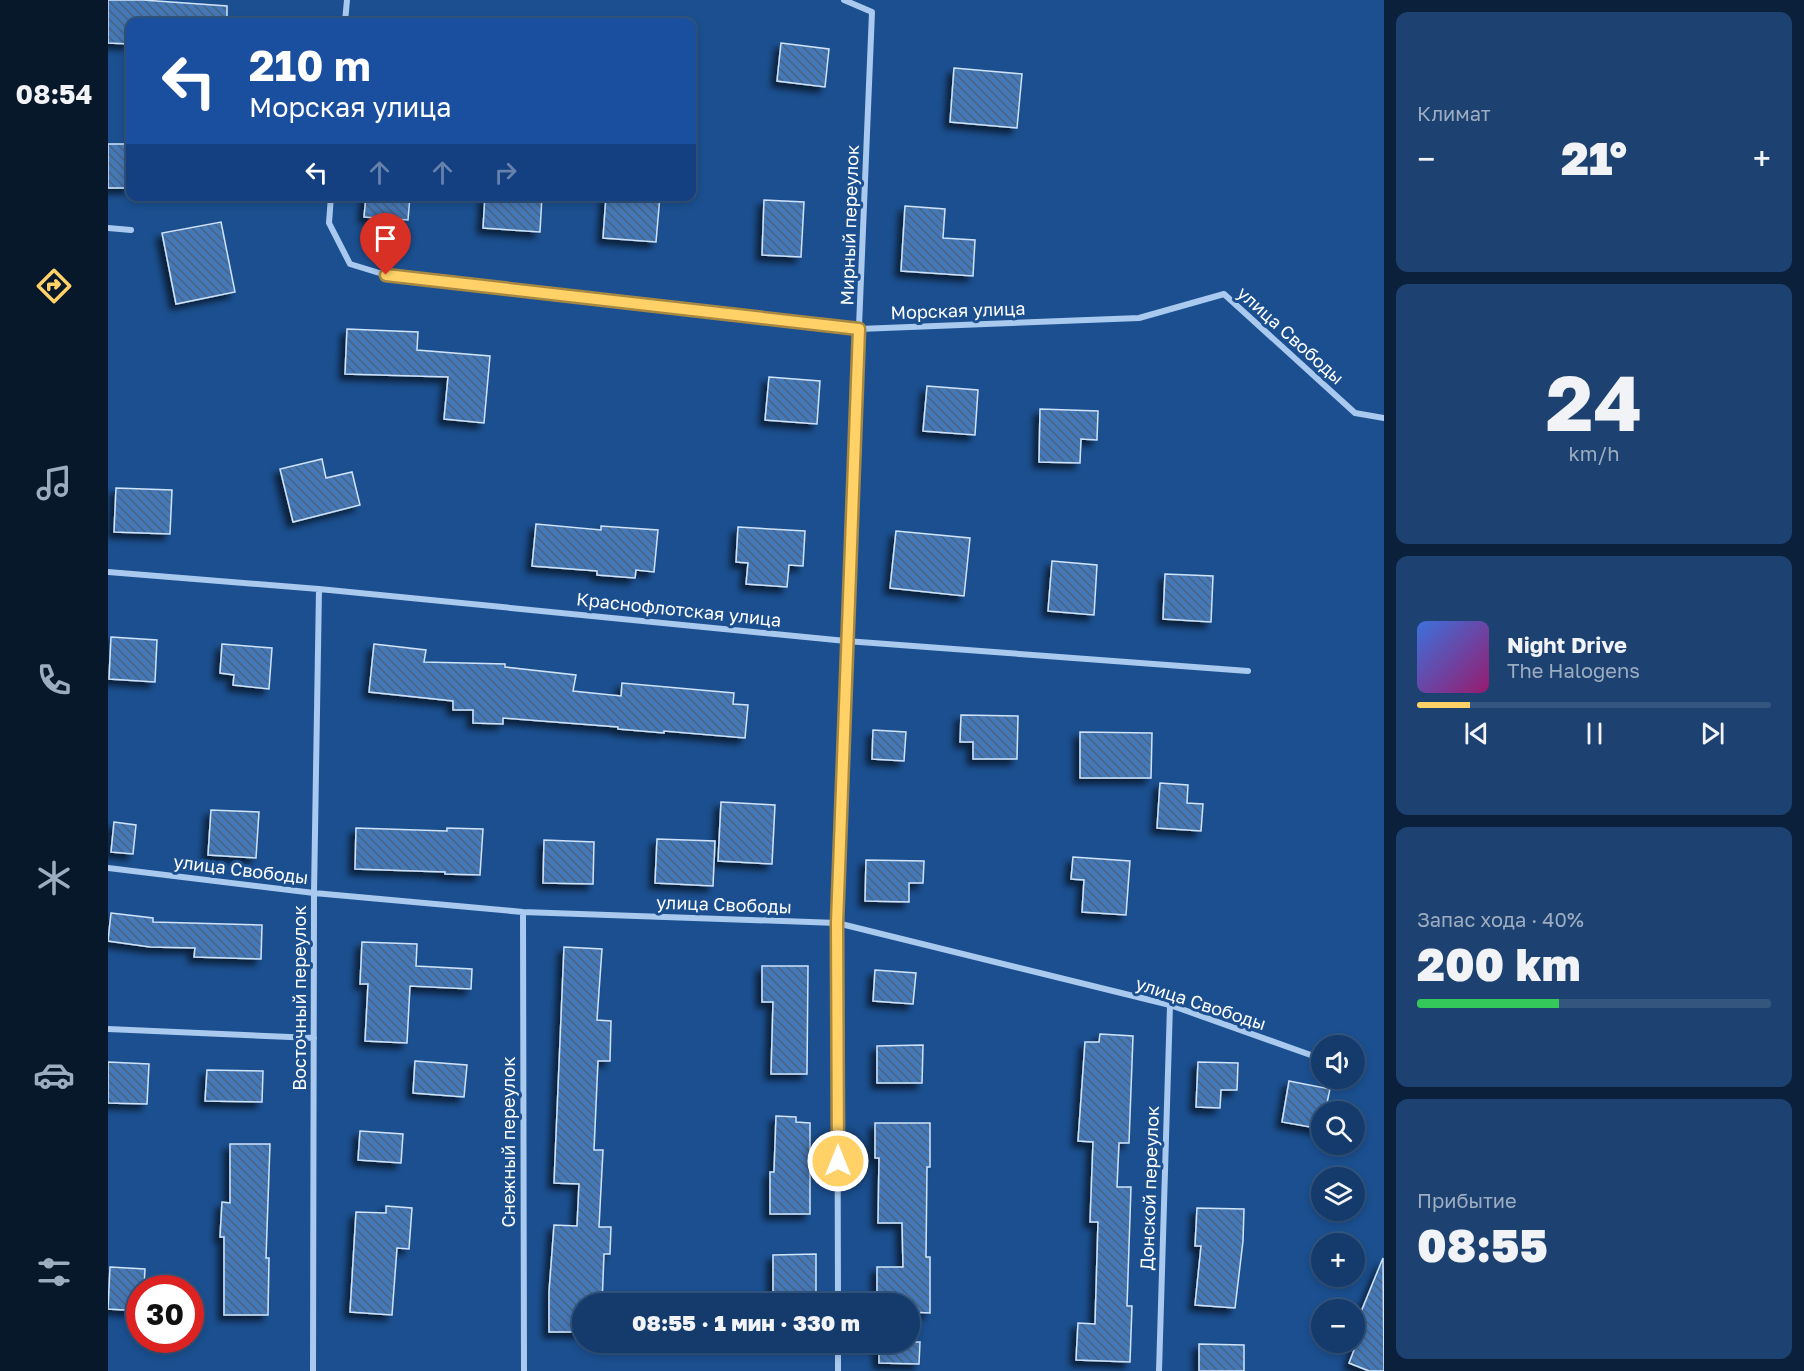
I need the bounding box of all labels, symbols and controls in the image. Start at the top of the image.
text: 210 m [249,40,371,90]
icon: left [150,42,228,120]
text: 08:54 [16,78,92,110]
text: Морская улица [249,91,452,123]
text: Климат [1417,101,1491,125]
text: 21° [1561,131,1627,185]
text: − [1417,139,1435,178]
text: + [1753,139,1771,178]
street label: Мирный переулок [835,144,863,306]
icon: left [300,156,333,189]
icon: ahead [363,156,396,189]
icon: ahead [426,156,459,189]
icon: right [489,156,522,189]
pin [360,213,411,275]
icon: arrive [369,222,402,255]
icon: directions [33,265,75,307]
street label: улица Свободы [1233,281,1349,389]
street label: Морская улица [890,297,1026,323]
text: 24 [1546,355,1642,448]
text: km/h [1569,441,1619,465]
icon: music [33,462,75,504]
street label: Краснофлотская улица [575,587,783,631]
text: Night Drive [1507,631,1627,658]
text: The Halogens [1507,658,1640,682]
icon: phone [33,659,75,701]
icon: previous [1460,717,1493,750]
icon: pause [1578,717,1611,750]
icon: next [1696,717,1729,750]
street label: улица Свободы [172,850,310,888]
icon: climate [33,857,75,899]
street label: улица Свободы [656,891,792,917]
street label: Восточный переулок [288,905,310,1091]
text: Запас хода · 40% [1417,907,1584,931]
text: 200 km [1417,937,1581,991]
street label: улица Свободы [1133,972,1269,1034]
map controls [1311,1035,1365,1353]
button: sound [1311,1035,1365,1089]
icon: car [33,1054,75,1096]
street label: Снежный переулок [497,1056,519,1228]
button: search [1311,1101,1365,1155]
street label: Донской переулок [1135,1105,1163,1271]
position arrow [806,1129,870,1193]
button: layers [1311,1167,1365,1221]
text: Прибытие [1417,1188,1517,1212]
text: 08:55 [1417,1218,1548,1272]
button: + [1311,1233,1365,1287]
icon: filters [33,1251,75,1293]
speed limit sign: 30 [126,1275,204,1353]
button: − [1311,1299,1365,1353]
text: 08:55 · 1 мин · 330 m [632,1309,860,1336]

